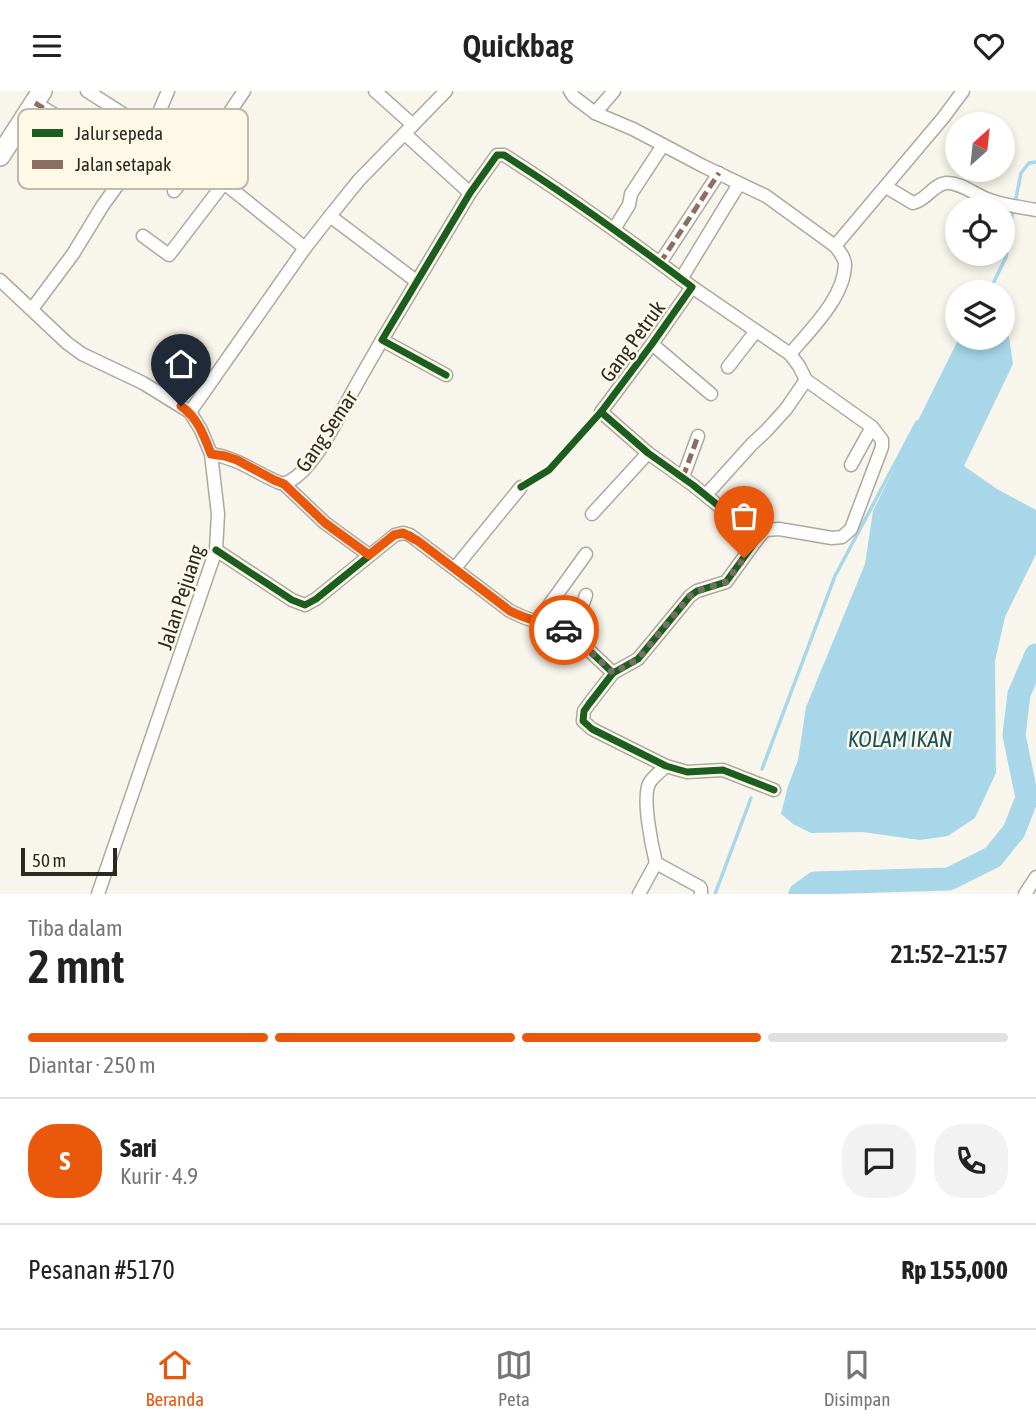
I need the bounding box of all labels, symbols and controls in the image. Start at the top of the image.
icon: menu [28,27,66,65]
text: Quickbag [462,27,574,64]
icon: heart [970,27,1008,65]
legend [18,109,248,189]
north arrow [945,112,1015,182]
map controls [945,112,1015,350]
text: Jalur sepeda [75,122,163,144]
text: Jalan setapak [75,153,172,175]
button: locate [945,196,1015,266]
button: layers [945,280,1015,350]
street label: Gang Petruk [595,296,669,386]
pin [151,334,211,406]
icon: home [162,345,200,383]
street label: Gang Semar [290,385,362,476]
pin [714,486,774,558]
icon: bag [725,497,763,535]
street label: Jalan Pejuang [152,542,208,652]
courier [529,595,599,665]
icon: car [545,611,583,649]
water label: KOLAM IKAN [848,726,952,752]
scale bar [21,845,117,877]
text: 50 m [32,849,66,871]
text: Tiba dalam [28,915,123,941]
text: 21:52–21:57 [891,939,1008,969]
text: 2 mnt [28,940,125,993]
text: Diantar · 250 m [28,1052,156,1078]
button: chat [842,1124,916,1198]
button: phone [934,1124,1008,1198]
text: Sari [120,1133,157,1163]
text: S [60,1146,70,1176]
text: Kurir · 4.9 [120,1163,198,1189]
text: Pesanan #5170 [28,1255,175,1285]
text: Rp 155,000 [901,1255,1008,1285]
tab: Beranda [145,1346,204,1410]
tab: Peta [495,1346,533,1410]
tab: Disimpan [824,1346,891,1410]

